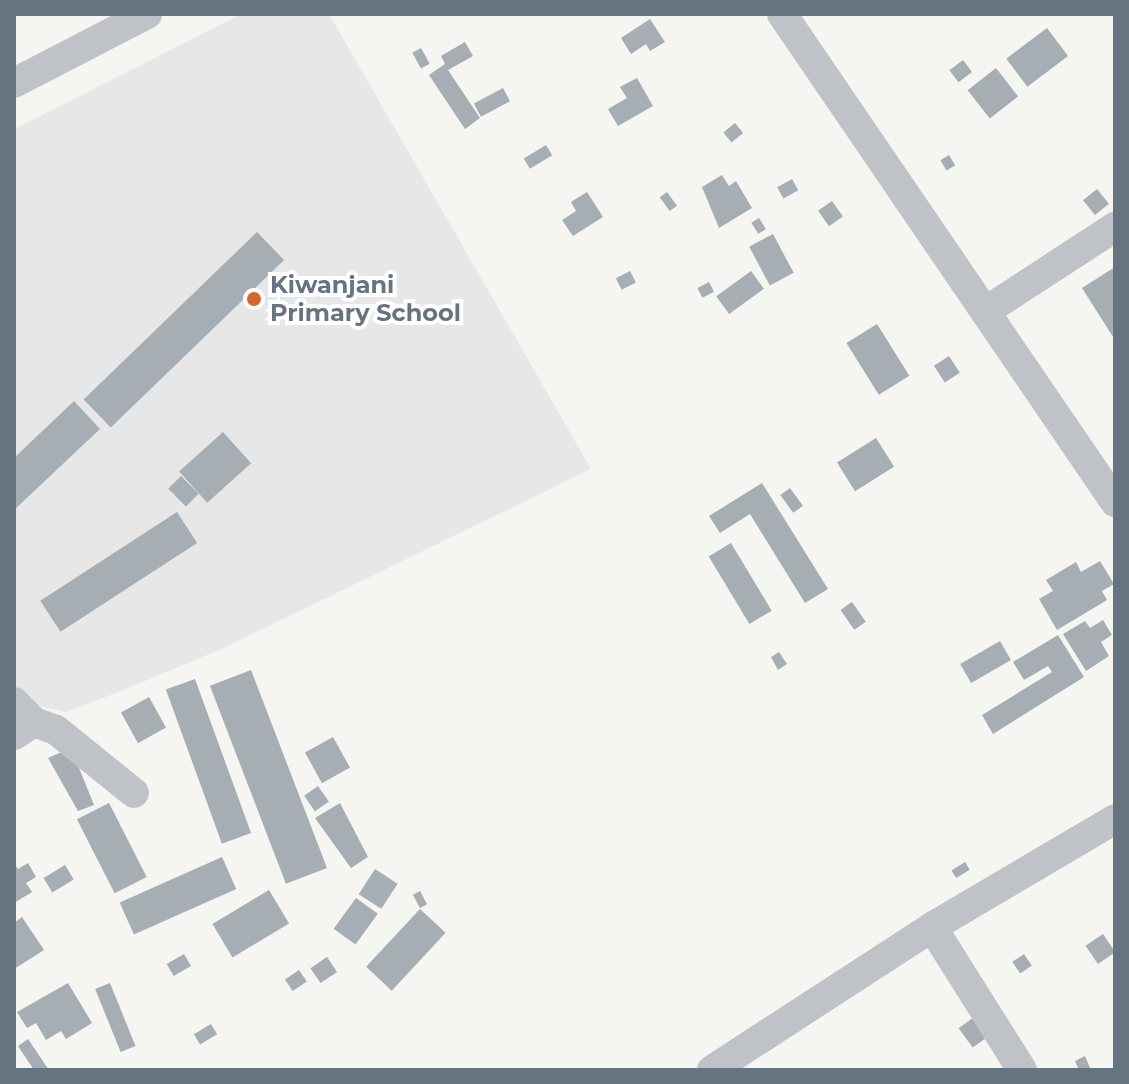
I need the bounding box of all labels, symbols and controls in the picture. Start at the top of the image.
place label: Kiwanjani Primary School [270,271,461,327]
marker: Kiwanjani Primary School [245,290,263,308]

